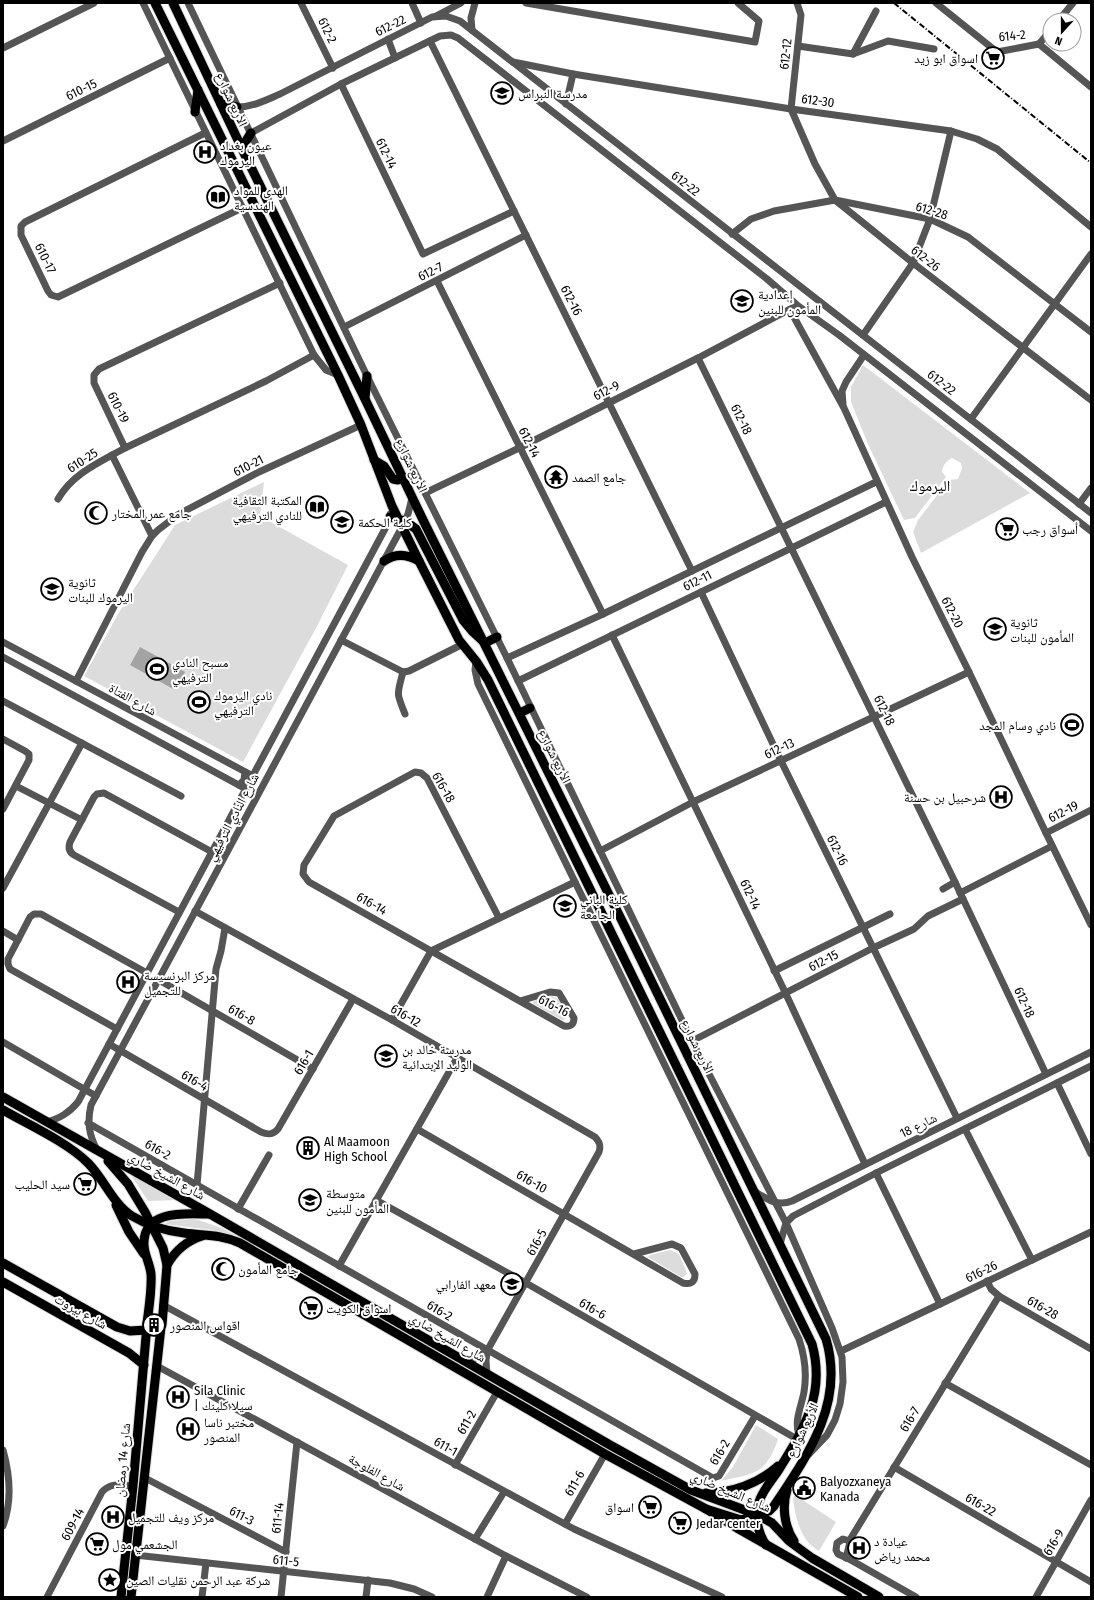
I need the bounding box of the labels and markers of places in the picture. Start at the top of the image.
supermarket icon: اسواق ابو زيد [980,45,1006,71]
place label: اسواق ابو زيد [914,51,978,67]
school or university icon: مدرسة النبراس [489,80,515,106]
place label: مدرسة النبراس [518,86,588,102]
place label: عيون بغداد اليرموك [220,138,272,169]
hospital icon: عيون بغداد اليرموك [192,139,218,165]
place label: الهدى للمواد الهندسية [234,183,288,213]
library icon: الهدى للمواد الهندسية [205,184,231,210]
place label: إعدادية المأمون للبنين [758,287,821,318]
school or university icon: إعدادية المأمون للبنين [729,288,755,314]
temple icon: جامع الصمد [543,464,569,490]
place label: جامع الصمد [572,470,626,487]
place label: المكتبة الثقافية للنادي الترفيهي [233,493,302,526]
library icon: المكتبة الثقافية للنادي الترفيهي [304,494,330,520]
mosque icon: جامع عمر المختار [83,500,109,526]
place label: جامع عمر المختار [111,506,192,523]
school or university icon: كلية الحكمة [329,509,355,535]
place label: كلية الحكمة [358,515,413,530]
supermarket icon: أسواق رجب [994,516,1020,542]
place label: أسواق رجب [1022,522,1078,538]
place label: ثانوية اليرموك للبنات [68,575,133,606]
school or university icon: ثانوية اليرموك للبنات [39,576,65,602]
place label: ثانوية المأمون للبنات [1010,615,1074,646]
school or university icon: ثانوية المأمون للبنات [982,616,1008,642]
place label: مسبح النادي الترفيهي [172,655,228,688]
sports icon: مسبح النادي الترفيهي [144,656,170,682]
place label: نادي اليرموك الترفيهي [214,688,272,721]
sports icon: نادي اليرموك الترفيهي [186,689,212,715]
sports icon: نادي وسام المجد [1059,712,1085,738]
place label: نادي وسام المجد [979,718,1056,736]
hospital icon: شرحبيل بن حسنة [988,784,1014,810]
place label: شرحبيل بن حسنة [904,790,986,806]
place label: كلية الباني الجامعة [580,892,628,922]
school or university icon: كلية الباني الجامعة [552,893,578,919]
place label: مركز البرنسيسة للتجميل [144,968,215,999]
hospital icon: مركز البرنسيسة للتجميل [115,969,141,995]
place label: مدرسة خالد بن الوليد الإبتدائية [402,1042,472,1073]
school or university icon: مدرسة خالد بن الوليد الإبتدائية [373,1043,399,1069]
place label: Al Maamoon High School [324,1134,390,1164]
building icon: Al Maamoon High School [295,1135,321,1161]
supermarket icon: سيد الحليب [72,1171,98,1197]
place label: سيد الحليب [15,1177,70,1192]
place label: متوسطة المأمون للبنين [326,1186,389,1217]
school or university icon: متوسطة المأمون للبنين [297,1187,323,1213]
mosque icon: جامع المأمون [210,1256,236,1282]
place label: جامع المأمون [238,1262,299,1279]
school or university icon: معهد الفارابي [499,1271,525,1297]
place label: معهد الفارابي [436,1277,496,1295]
supermarket icon: اسواق الكويت [298,1295,324,1321]
place label: اسواق الكويت [326,1301,391,1317]
building icon: اقواس المنصور [141,1312,167,1338]
place label: اقواس المنصور [169,1318,240,1334]
place label: Sila Clinic | سيلا كلينك [194,1383,253,1413]
hospital icon: Sila Clinic | سيلا كلينك [165,1384,191,1410]
place label: مختبر ناسا المنصور [203,1415,254,1446]
hospital icon: مختبر ناسا المنصور [175,1416,201,1442]
place label: Balyozxaneya Kanada [820,1474,891,1504]
public building icon: Balyozxaneya Kanada [791,1475,817,1501]
supermarket icon: اسواق [637,1494,663,1520]
place label: اسواق [605,1500,634,1516]
hospital icon: مركز ويف للتجميل [100,1504,126,1530]
place label: مركز ويف للتجميل [128,1510,214,1526]
supermarket icon: Jedar center [667,1510,693,1536]
place label: Jedar center [696,1516,761,1531]
supermarket icon: الجشعمي مول [84,1531,110,1557]
place label: عيادة د محمد رياض [874,1534,930,1565]
hospital icon: عيادة د محمد رياض [846,1535,872,1561]
place label: الجشعمي مول [112,1537,178,1555]
place icon: شركة عبد الرحمن نقليات الصين [97,1567,123,1593]
place label: شركة عبد الرحمن نقليات الصين [126,1573,270,1589]

